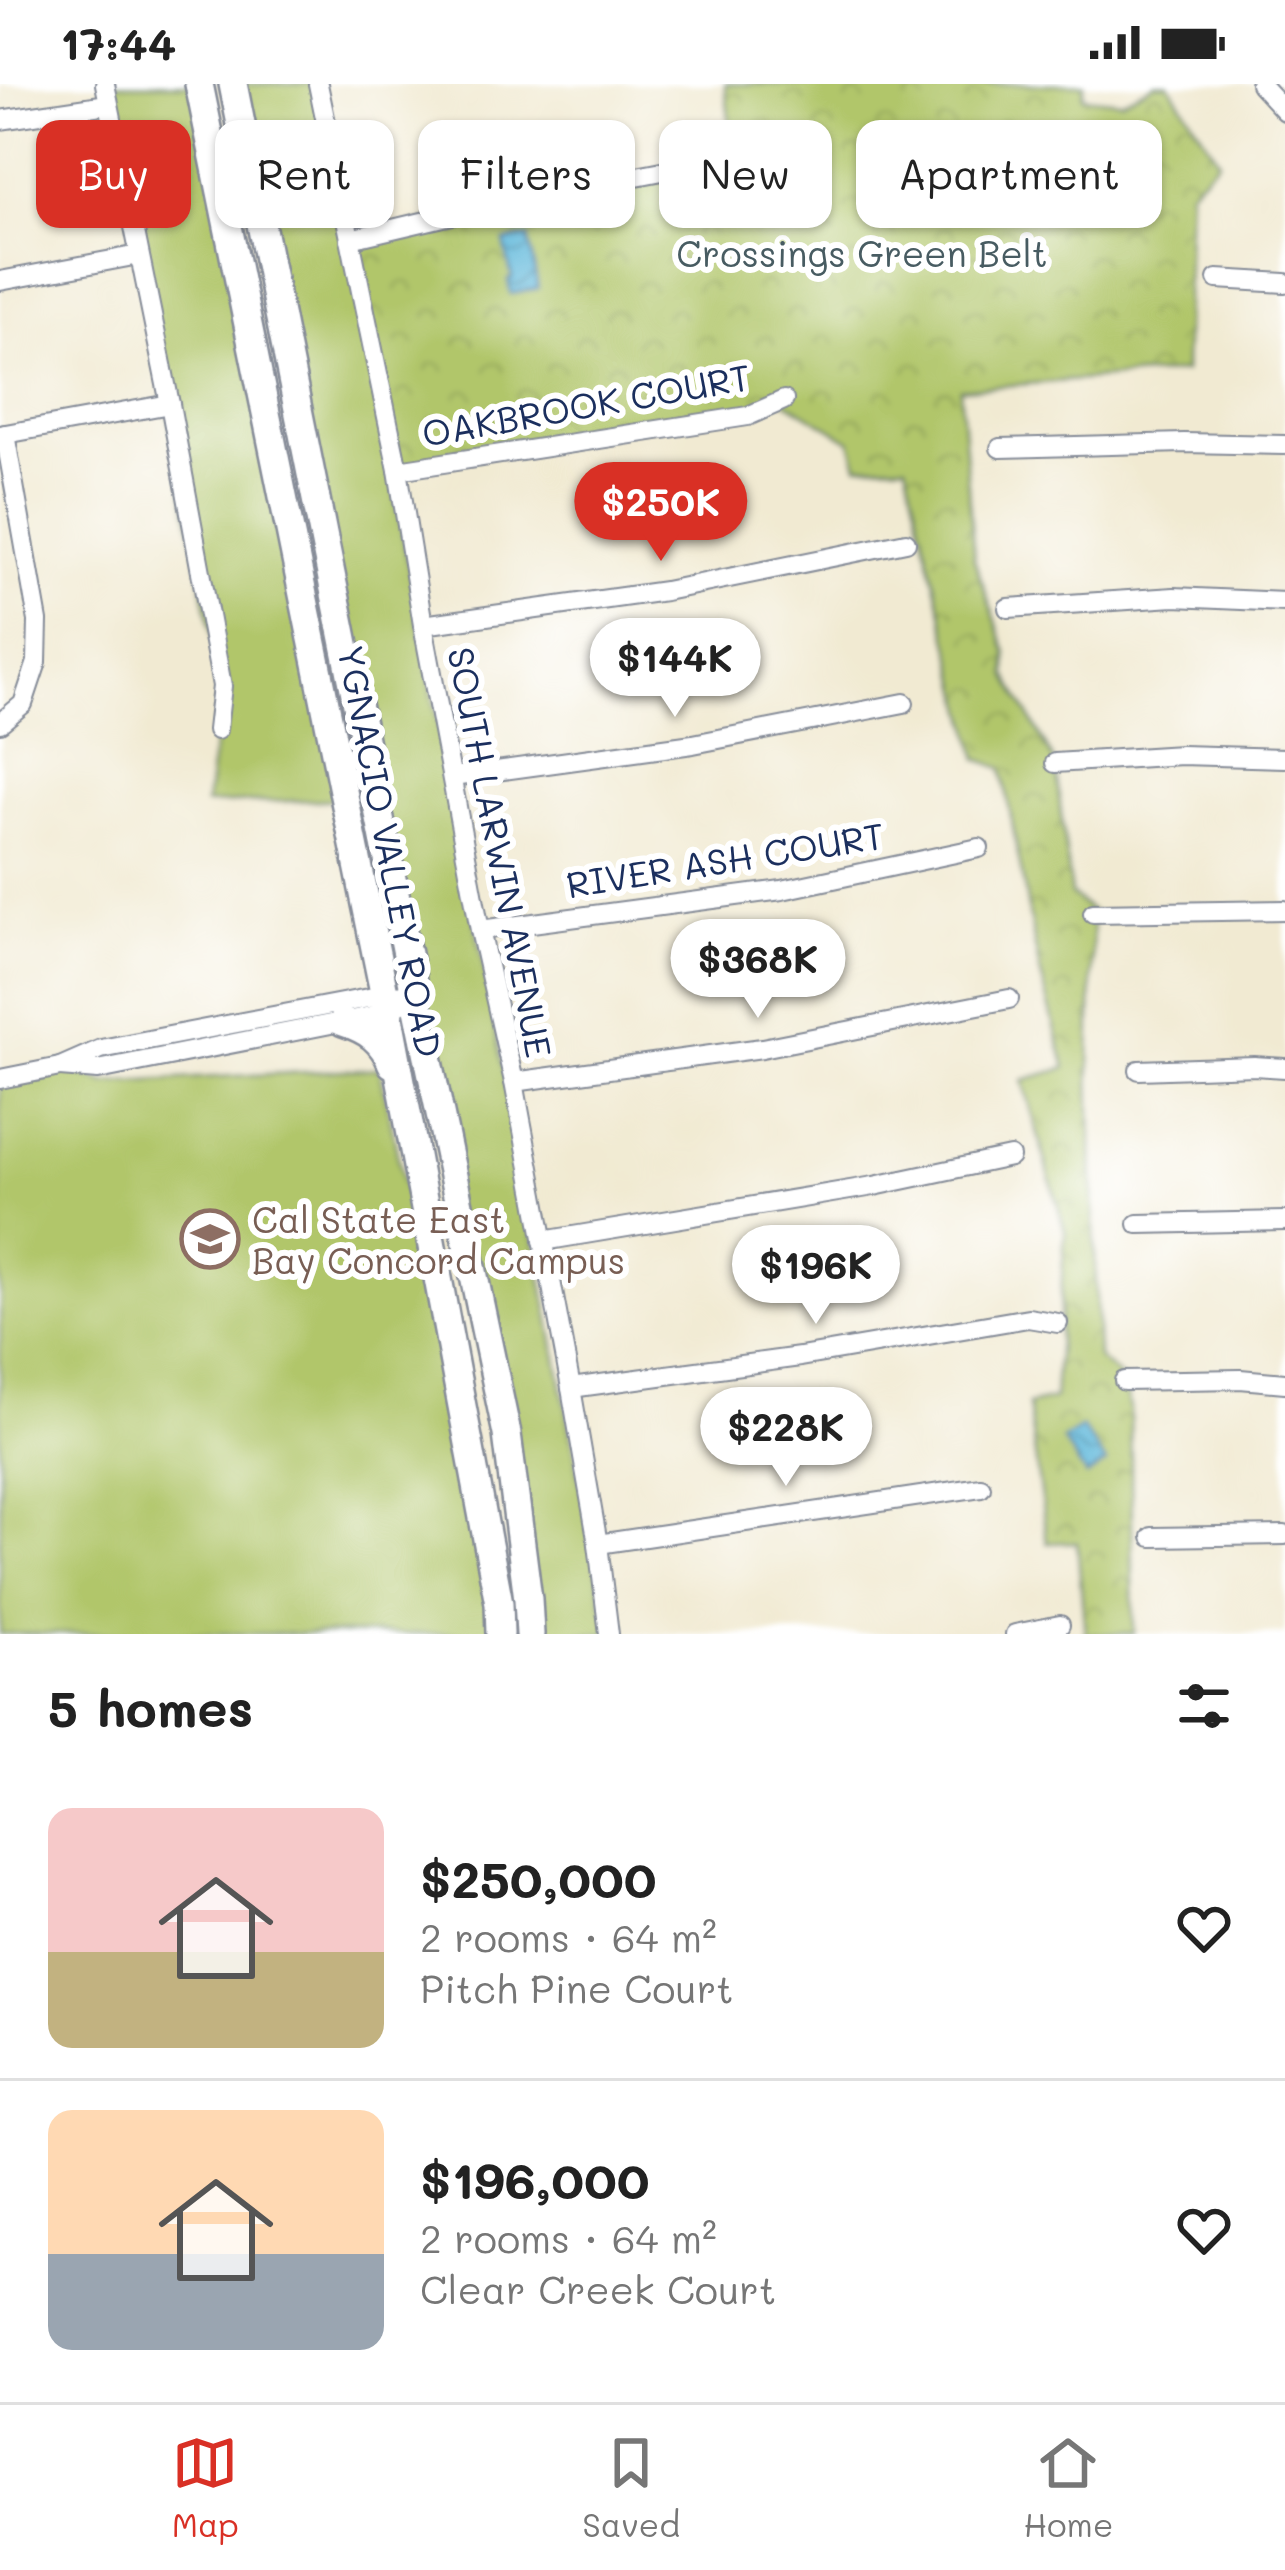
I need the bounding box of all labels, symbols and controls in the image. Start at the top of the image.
text: 17:44 [60,13,176,71]
chip: Buy [36,120,191,228]
chip: Rent [215,120,394,228]
chip: Filters [418,120,635,228]
chip: New [659,120,832,228]
chip: Apartment [856,120,1162,228]
park label: Crossings Green Belt [676,229,1048,276]
street label: OAKBROOK COURT [418,352,754,456]
pin: $250K [577,462,745,564]
text: $250K [601,475,721,526]
pin: $144K [591,618,759,720]
text: $144K [617,631,733,682]
street label: YGNACIO VALLEY ROAD [328,641,454,1061]
street label: SOUTH LARWIN AVENUE [438,643,564,1061]
street label: RIVER ASH COURT [563,811,887,907]
pin: $368K [674,919,842,1021]
text: $368K [698,932,818,983]
place label: Cal State East Bay Concord Campus [252,1195,625,1284]
school or university icon: Cal State East Bay Concord Campus [179,1208,241,1270]
pin: $196K [732,1225,900,1327]
text: $196K [759,1238,873,1289]
pin: $228K [702,1387,870,1489]
text: $228K [727,1400,845,1451]
text: 5 homes [48,1673,253,1740]
icon: filters [1171,1673,1237,1739]
text: $250,000 [420,1844,657,1911]
icon: home [144,1856,288,2000]
icon: heart [1171,1895,1237,1961]
text: 2 rooms · 64 m² [420,1911,717,1962]
text: Pitch Pine Court [420,1962,733,2013]
text: $196,000 [420,2145,650,2212]
icon: home [144,2158,288,2302]
icon: heart [1171,2197,1237,2263]
text: 2 rooms · 64 m² [420,2212,717,2263]
text: Clear Creek Court [420,2263,776,2314]
tab: Map [172,2430,239,2545]
tab: Saved [582,2430,680,2545]
tab: Home [1024,2430,1113,2545]

